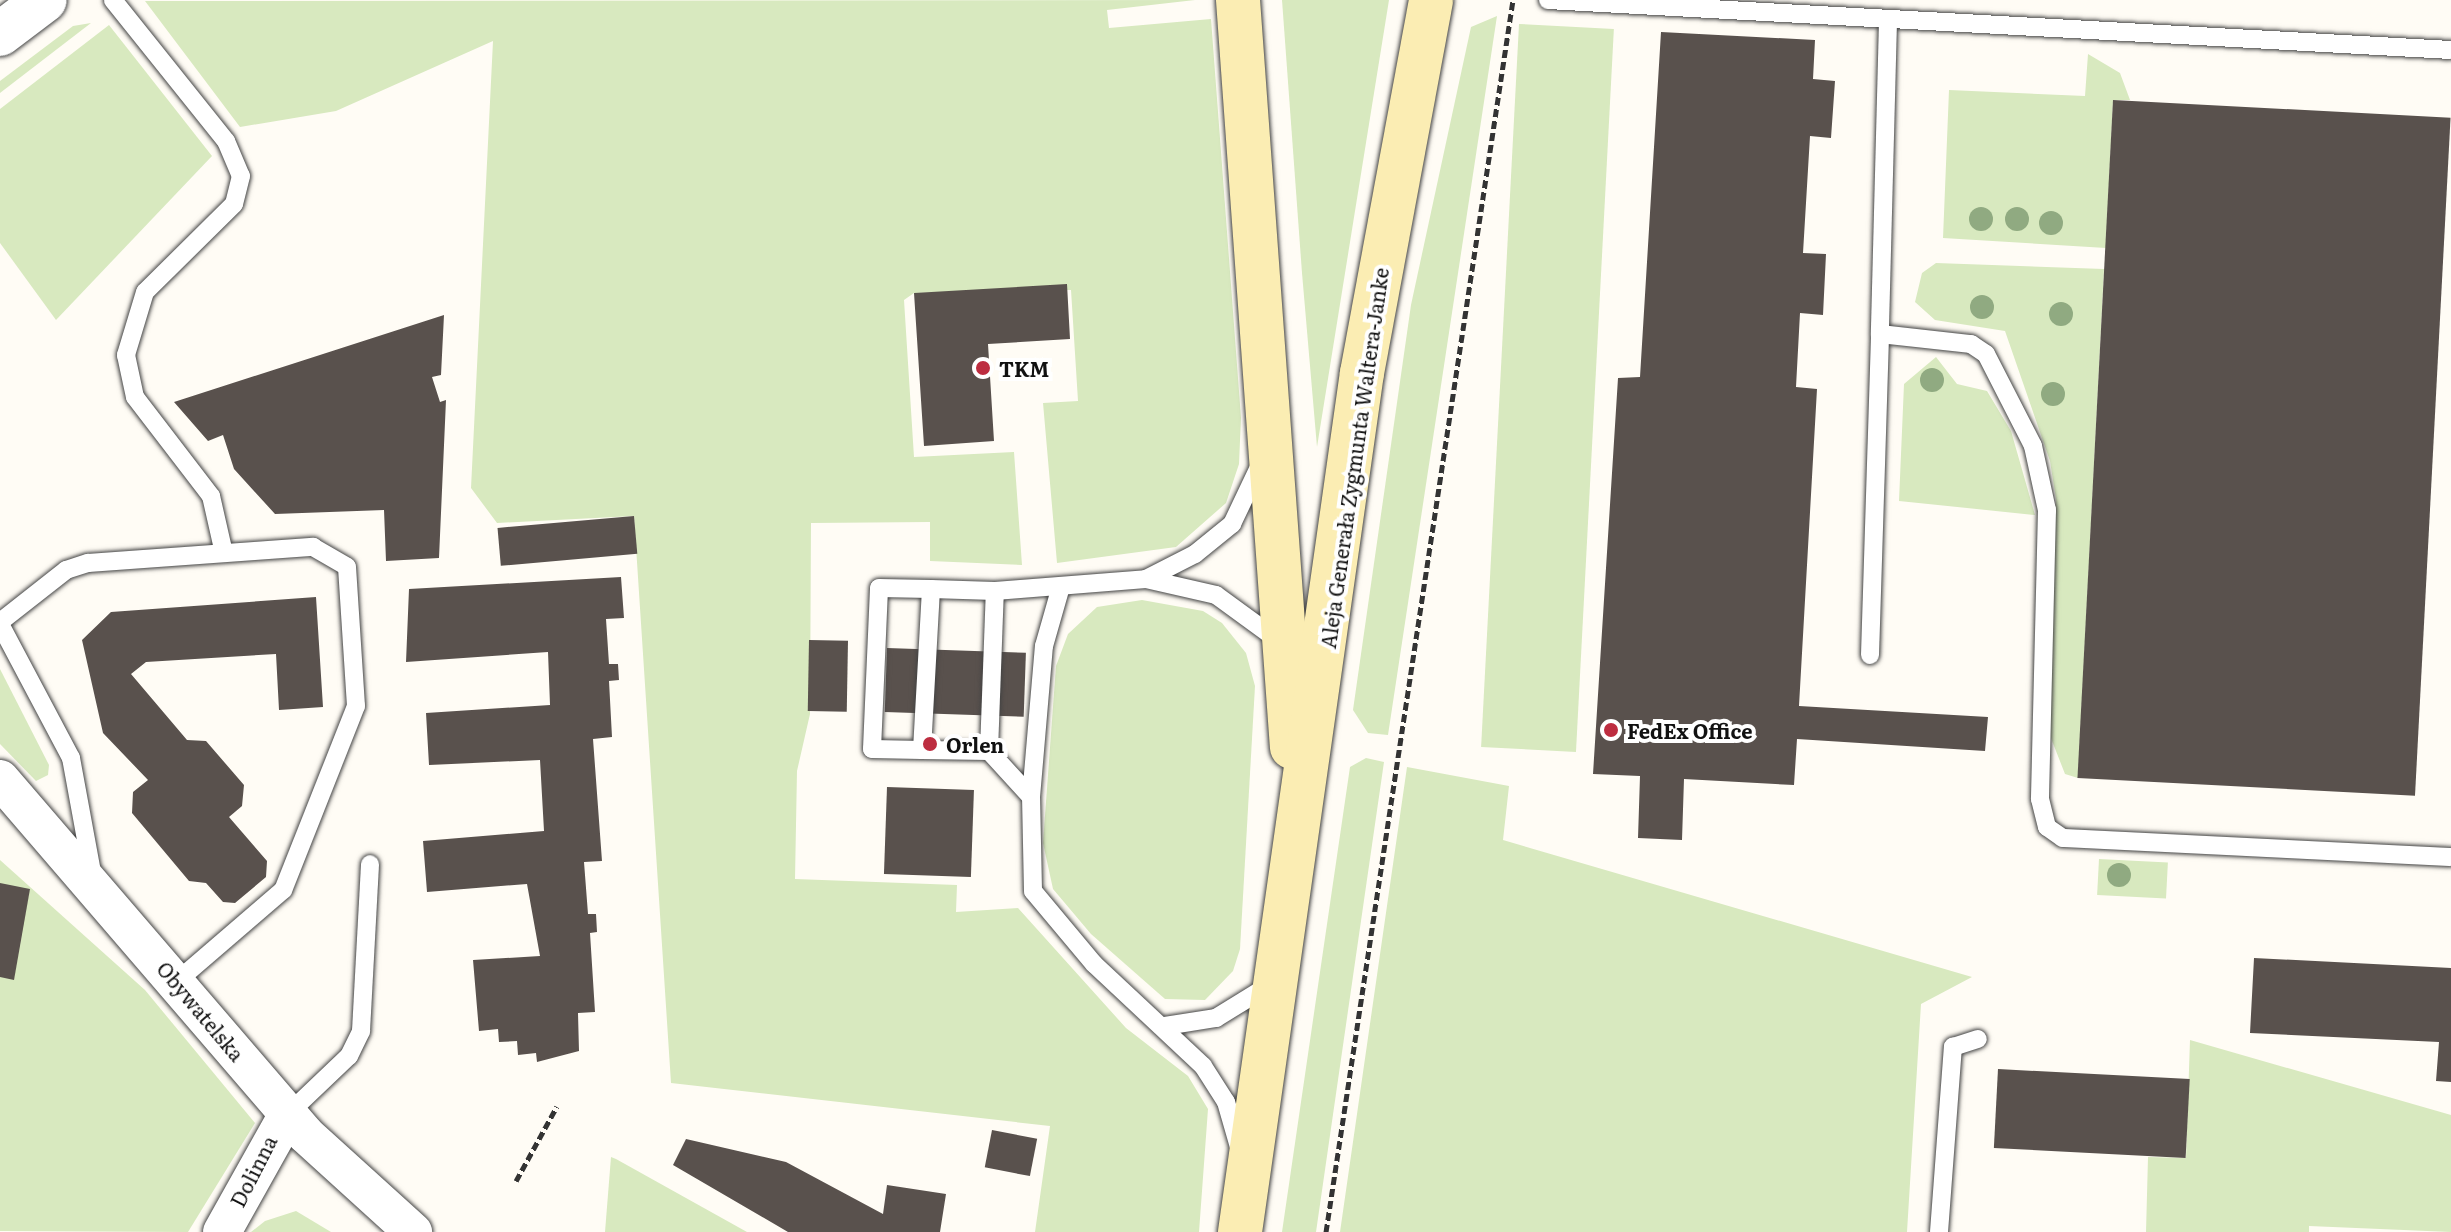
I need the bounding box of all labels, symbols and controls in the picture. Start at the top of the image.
street label: Aleja Generała Zygmunta Waltera-Janke [1315,266,1393,650]
place label: TKM [999,356,1049,380]
marker: TKM [974,359,992,377]
place label: FedEx Office [1627,718,1753,742]
marker: FedEx Office [1602,721,1620,739]
place label: Orlen [946,732,1004,756]
marker: Orlen [921,735,939,753]
street label: Obywatelska [152,956,250,1066]
street label: Dolinna [225,1131,281,1211]

